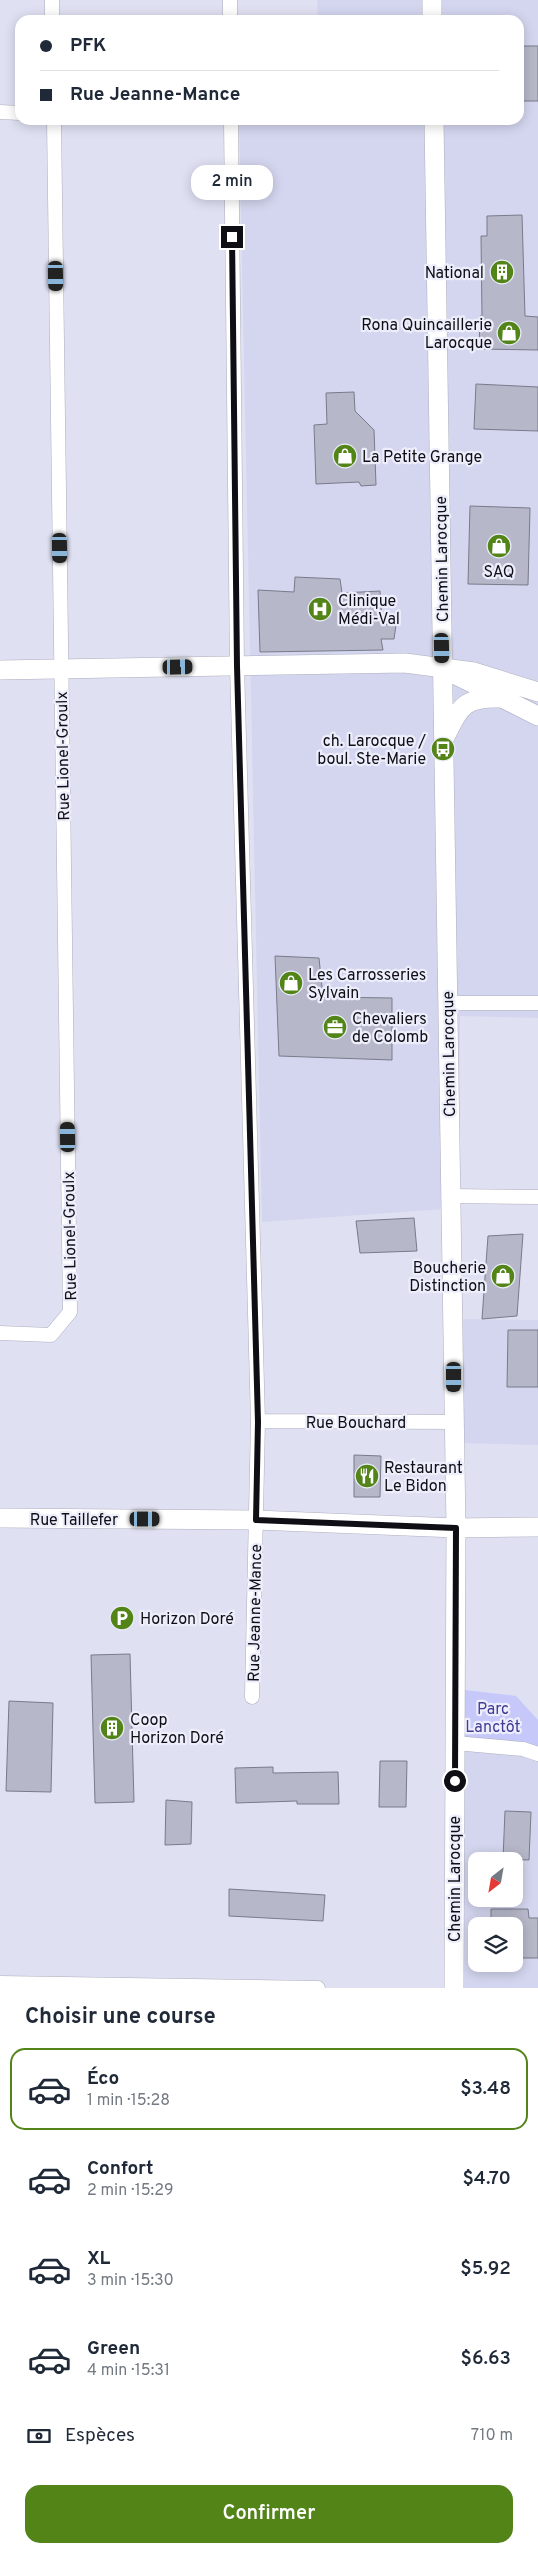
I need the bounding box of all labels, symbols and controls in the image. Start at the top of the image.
text: PFK [70,34,107,58]
text: Rue Jeanne-Mance [70,83,240,107]
callout: 2 min [191,164,273,200]
text: 2 min [211,172,253,192]
route end [221,226,243,248]
building icon: National [489,259,515,285]
car [48,261,63,291]
place label: National [425,264,484,284]
place label: Rona Quincaillerie Larocque [361,316,492,354]
shop icon: Rona Quincaillerie Larocque [496,320,522,346]
shop icon: La Petite Grange [332,443,358,469]
place label: La Petite Grange [362,448,482,468]
street label: Chemin Larocque [432,496,454,622]
car [52,533,67,563]
shop icon: SAQ [486,533,512,559]
place label: SAQ [484,563,514,583]
place label: Clinique Médi-Val [338,592,400,630]
hospital icon: Clinique Médi-Val [307,596,333,622]
car [434,633,449,663]
car [162,659,193,675]
street label: Rue Lionel-Groulx [53,691,75,821]
place label: ch. Larocque / boul. Ste-Marie [317,732,426,770]
bus stop icon: ch. Larocque / boul. Ste-Marie [430,736,456,762]
place label: Les Carrosseries Sylvain [308,966,426,1004]
shop icon: Les Carrosseries Sylvain [278,970,304,996]
street label: Chemin Larocque [439,991,461,1117]
place label: Chevaliers de Colomb [352,1010,428,1048]
office icon: Chevaliers de Colomb [322,1014,348,1040]
car [60,1122,75,1152]
street label: Rue Lionel-Groulx [60,1171,82,1301]
place label: Boucherie Distinction [409,1259,486,1297]
shop icon: Boucherie Distinction [490,1263,516,1289]
car [446,1362,461,1392]
street label: Rue Bouchard [306,1414,406,1434]
place label: Restaurant Le Bidon [384,1459,463,1497]
restaurant icon: Restaurant Le Bidon [354,1463,380,1489]
street label: Rue Taillefer [30,1511,118,1531]
car [130,1512,160,1527]
street label: Rue Jeanne-Mance [245,1544,267,1682]
parking icon: Horizon Doré [109,1605,135,1631]
place label: Horizon Doré [140,1610,234,1630]
park label: Parc Lanctôt [465,1700,521,1738]
place label: Coop Horizon Doré [130,1711,224,1749]
building icon: Coop Horizon Doré [99,1715,125,1741]
route start [444,1770,466,1792]
street label: Chemin Larocque [446,1816,466,1942]
north arrow [468,1852,522,1908]
map controls [468,1852,523,1972]
button: layers [468,1917,523,1972]
text: Choisir une course [25,2004,216,2031]
icon: car [27,2067,72,2112]
text: Éco [87,2067,119,2091]
text: $3.48 [460,2077,511,2101]
text: 1 min · 15:28 [87,2091,170,2111]
icon: car [27,2157,72,2202]
text: Confort [87,2157,153,2181]
text: $4.70 [462,2167,511,2191]
text: 2 min · 15:29 [87,2181,174,2201]
icon: car [27,2247,72,2292]
text: XL [87,2247,110,2271]
text: $5.92 [460,2257,511,2281]
text: 3 min · 15:30 [87,2271,174,2291]
icon: car [27,2337,72,2382]
text: Green [87,2337,140,2361]
text: $6.63 [461,2347,511,2371]
text: 4 min · 15:31 [87,2361,170,2381]
icon: cash [25,2422,53,2450]
text: Espèces [65,2424,135,2448]
text: 710 m [471,2426,513,2446]
button: Confirmer [25,2485,513,2543]

